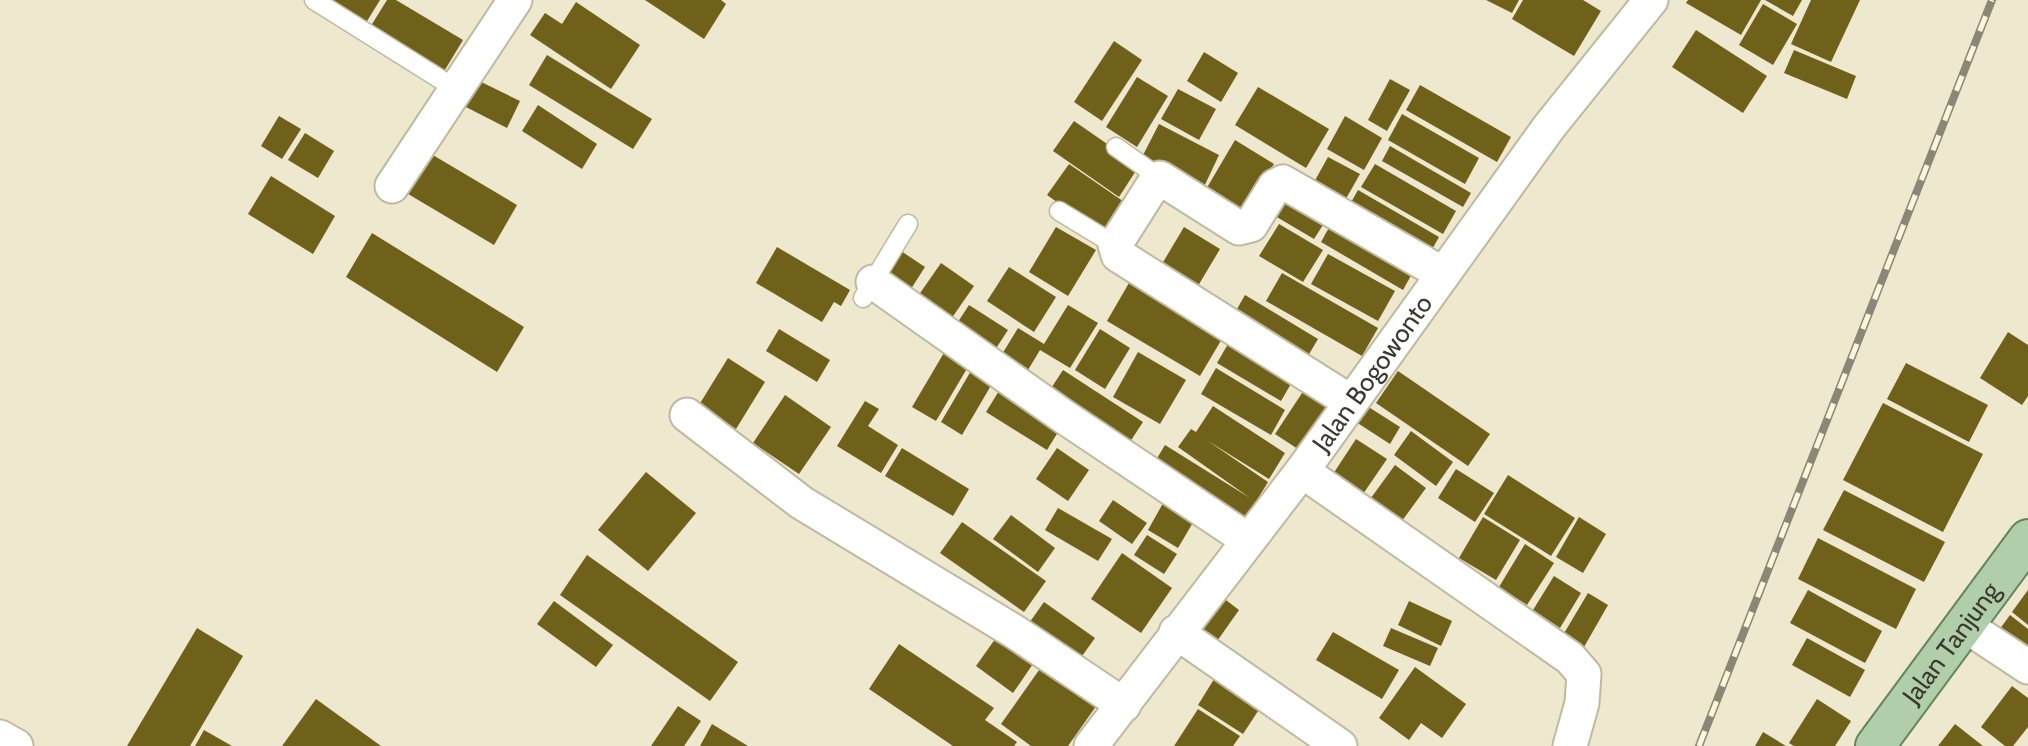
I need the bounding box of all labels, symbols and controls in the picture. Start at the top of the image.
street label: Jalan Bogowonto [1305,289,1439,459]
street label: Jalan Tanjung [1895,575,2007,711]

